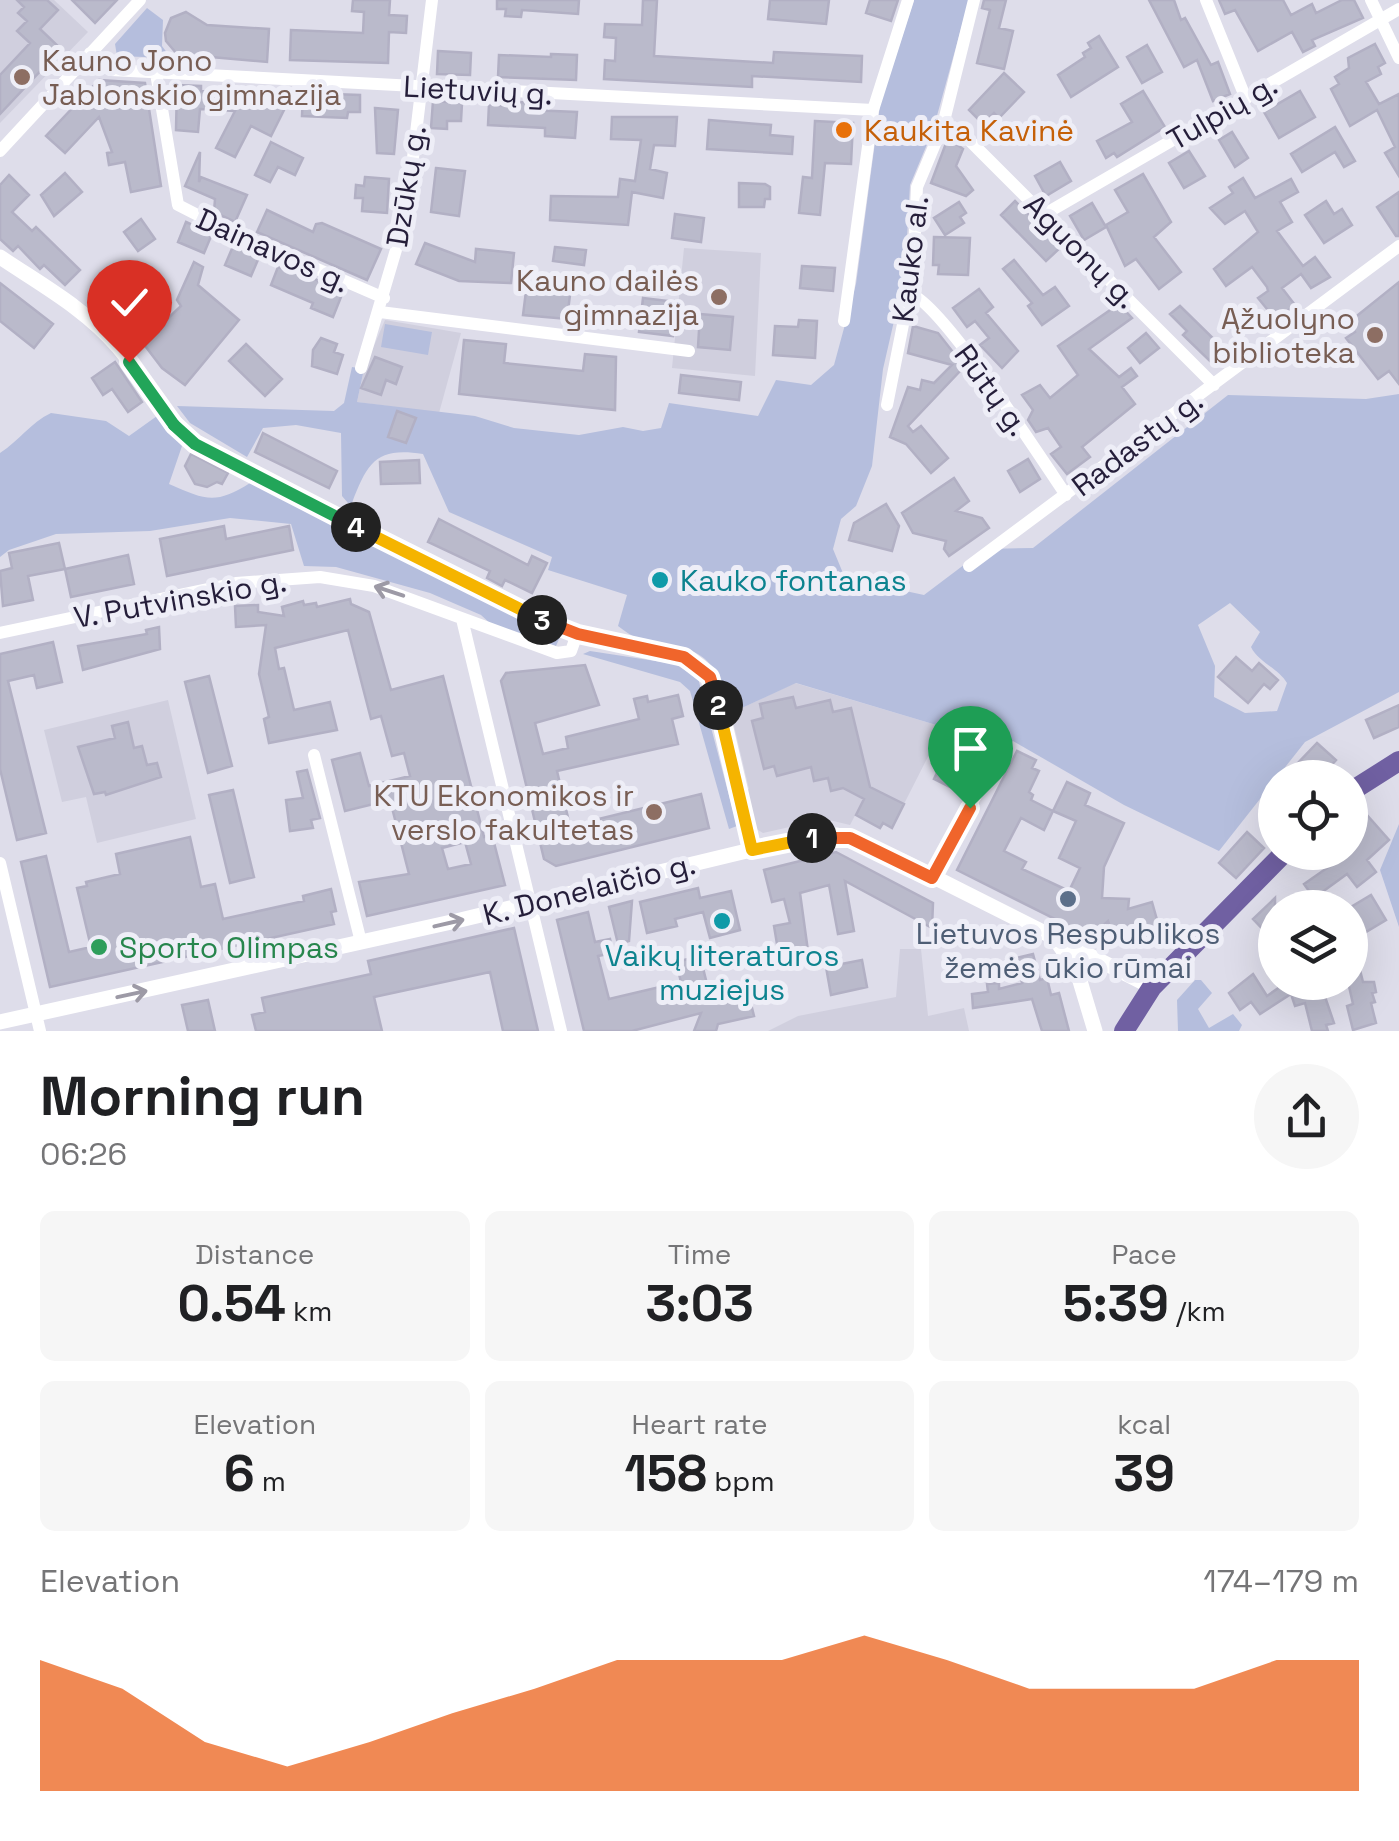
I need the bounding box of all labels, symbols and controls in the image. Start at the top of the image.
place label: Kauno Jono Jablonskio gimnazija [42,41,341,114]
street label: Tulpių g. [1160,65,1284,159]
marker: Kauno Jono Jablonskio gimnazija [11,66,33,88]
street label: Lietuvių g. [402,67,554,113]
place label: Kaukita Kavinė [864,111,1074,150]
marker: Kaukita Kavinė [833,119,855,141]
street label: Dzūkų g. [377,122,435,250]
street label: Aguonų g. [1016,186,1146,316]
street label: Kauko al. [883,193,937,325]
street label: Dainavos g. [190,199,356,301]
pin [87,260,172,363]
place label: Kauno dailės gimnazija [516,261,699,334]
icon: check [102,275,157,330]
marker: Kauno dailės gimnazija [708,286,730,308]
place label: Ąžuolyno biblioteka [1212,299,1355,372]
marker: Ąžuolyno biblioteka [1364,324,1386,346]
street label: Rūtų g. [946,336,1038,444]
street label: Radastų g. [1064,381,1210,505]
pin: 4 [331,502,381,552]
text: 4 [347,509,365,545]
street label: V. Putvinskio g. [71,561,289,637]
place label: Kauko fontanas [680,561,906,600]
marker: Kauko fontanas [649,569,671,591]
one-way arrow [374,580,405,598]
pin: 3 [517,595,567,645]
text: 3 [533,602,551,638]
pin: 2 [693,680,743,730]
text: 2 [710,687,726,723]
pin [928,706,1013,809]
icon: arrive [943,721,998,776]
map controls [1258,760,1368,1000]
button: locate [1258,760,1368,870]
place label: KTU Ekonomikos ir verslo fakultetas [373,776,634,849]
marker: KTU Ekonomikos ir verslo fakultetas [643,801,665,823]
pin: 1 [787,813,837,863]
text: 1 [806,820,818,856]
street label: K. Donelaičio g. [479,844,699,934]
marker: Lietuvos Respublikos žemės ūkio rūmai [1057,888,1079,910]
button: layers [1258,890,1368,1000]
marker: Vaikų literatūros muziejus [711,910,733,932]
one-way arrow [432,913,464,931]
place label: Lietuvos Respublikos žemės ūkio rūmai [916,914,1220,987]
place label: Sporto Olimpas [119,928,339,967]
marker: Sporto Olimpas [88,936,110,958]
place label: Vaikų literatūros muziejus [605,936,839,1009]
one-way arrow [115,984,147,1003]
text: Morning run [40,1061,365,1131]
button: share [1254,1064,1359,1169]
text: 06:26 [40,1134,127,1174]
text: Distance [195,1236,314,1272]
text: Time [668,1236,731,1272]
text: Pace [1111,1236,1177,1272]
text: 0.54 [177,1272,286,1336]
text: 3:03 [645,1272,754,1336]
text: 5:39 [1063,1272,1169,1336]
text: km [286,1293,332,1329]
text: /km [1169,1293,1226,1329]
text: Elevation [193,1406,316,1442]
text: Heart rate [632,1406,767,1442]
text: kcal [1117,1406,1171,1442]
text: 6 [224,1442,255,1506]
text: 158 [625,1442,707,1506]
text: 39 [1114,1442,1175,1506]
text: m [255,1463,286,1499]
text: bpm [707,1463,774,1499]
text: Elevation [40,1561,180,1601]
text: 174–179 m [1203,1561,1359,1601]

